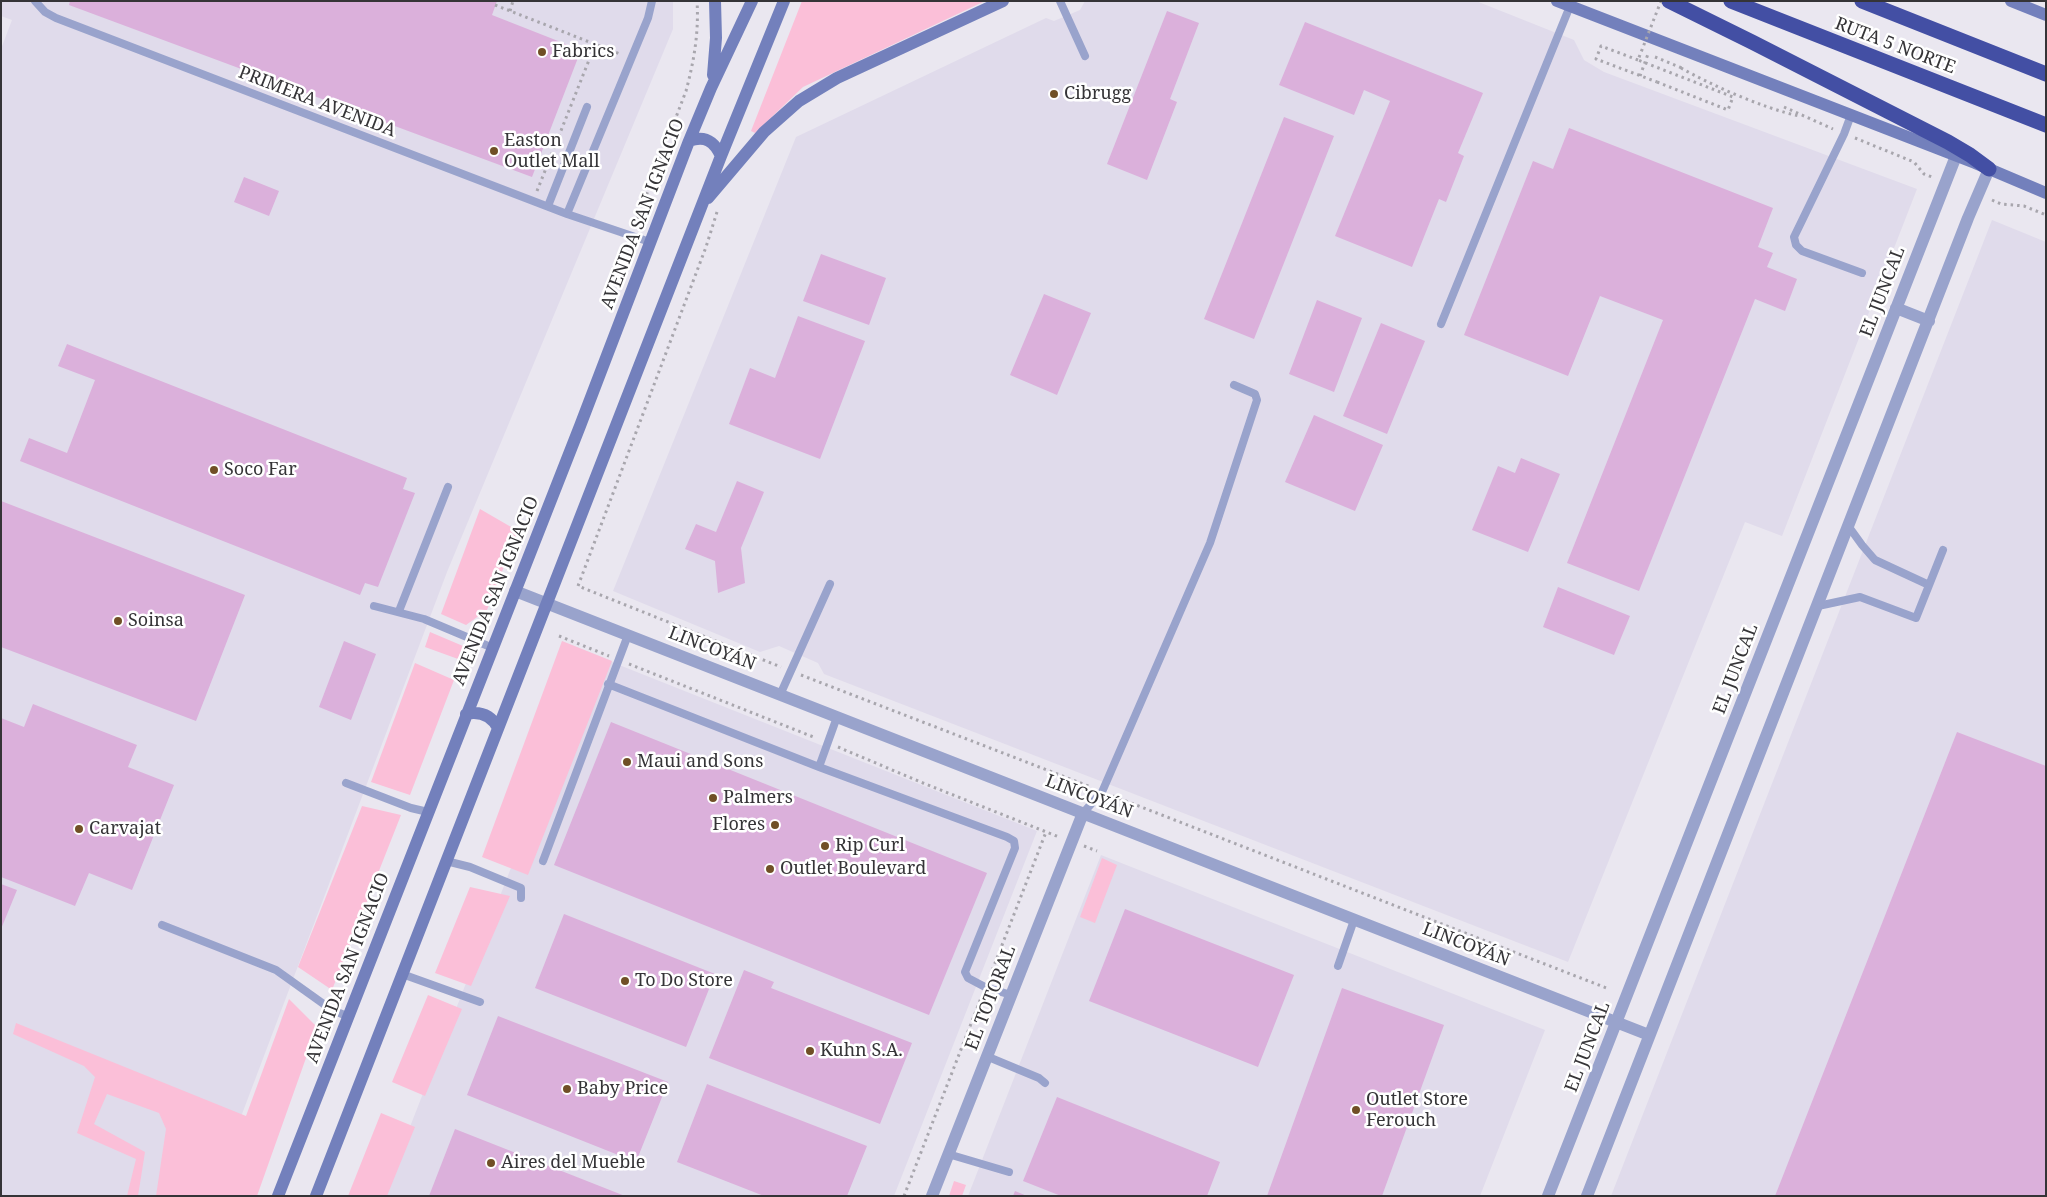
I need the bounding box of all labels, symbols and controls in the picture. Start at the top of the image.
street label: RUTA 5 NORTE [1832,13,1958,79]
place label: Fabrics [552,41,614,63]
marker: Fabrics [536,46,548,58]
street label: PRIMERA AVENIDA [235,62,399,142]
place label: Cibrugg [1064,83,1131,105]
marker: Cibrugg [1048,88,1060,100]
street label: AVENIDA SAN IGNACIO [597,116,689,312]
place label: Easton Outlet Mall [504,130,600,172]
marker: Easton Outlet Mall [488,145,500,157]
street label: EL JUNCAL [1856,244,1910,340]
place label: Soco Far [224,459,297,481]
marker: Soco Far [208,464,220,476]
street label: AVENIDA SAN IGNACIO [448,493,544,689]
place label: Soinsa [128,610,184,632]
marker: Soinsa [112,615,124,627]
street label: EL JUNCAL [1709,621,1763,717]
street label: LINCOYÁN [665,622,759,676]
place label: Maui and Sons [637,751,763,773]
marker: Maui and Sons [621,756,633,768]
street label: LINCOYÁN [1042,770,1136,824]
place label: Palmers [723,787,793,809]
marker: Palmers [707,792,719,804]
place label: Flores [712,814,765,836]
place label: Carvajat [89,818,161,840]
marker: Flores [769,819,781,831]
marker: Carvajat [73,823,85,835]
place label: Rip Curl [835,835,905,857]
marker: Rip Curl [819,840,831,852]
place label: Outlet Boulevard [780,858,926,880]
marker: Outlet Boulevard [764,863,776,875]
street label: AVENIDA SAN IGNACIO [302,870,394,1066]
street label: LINCOYÁN [1419,918,1513,972]
street label: EL TOTORAL [961,943,1021,1053]
place label: To Do Store [635,970,733,992]
marker: To Do Store [619,975,631,987]
street label: EL JUNCAL [1561,999,1615,1095]
place label: Kuhn S.A. [820,1040,903,1062]
marker: Kuhn S.A. [804,1045,816,1057]
place label: Baby Price [577,1078,668,1100]
marker: Baby Price [561,1083,573,1095]
place label: Outlet Store Ferouch [1366,1089,1468,1132]
marker: Outlet Store Ferouch [1350,1104,1362,1116]
place label: Aires del Mueble [501,1152,646,1174]
marker: Aires del Mueble [485,1157,497,1169]

